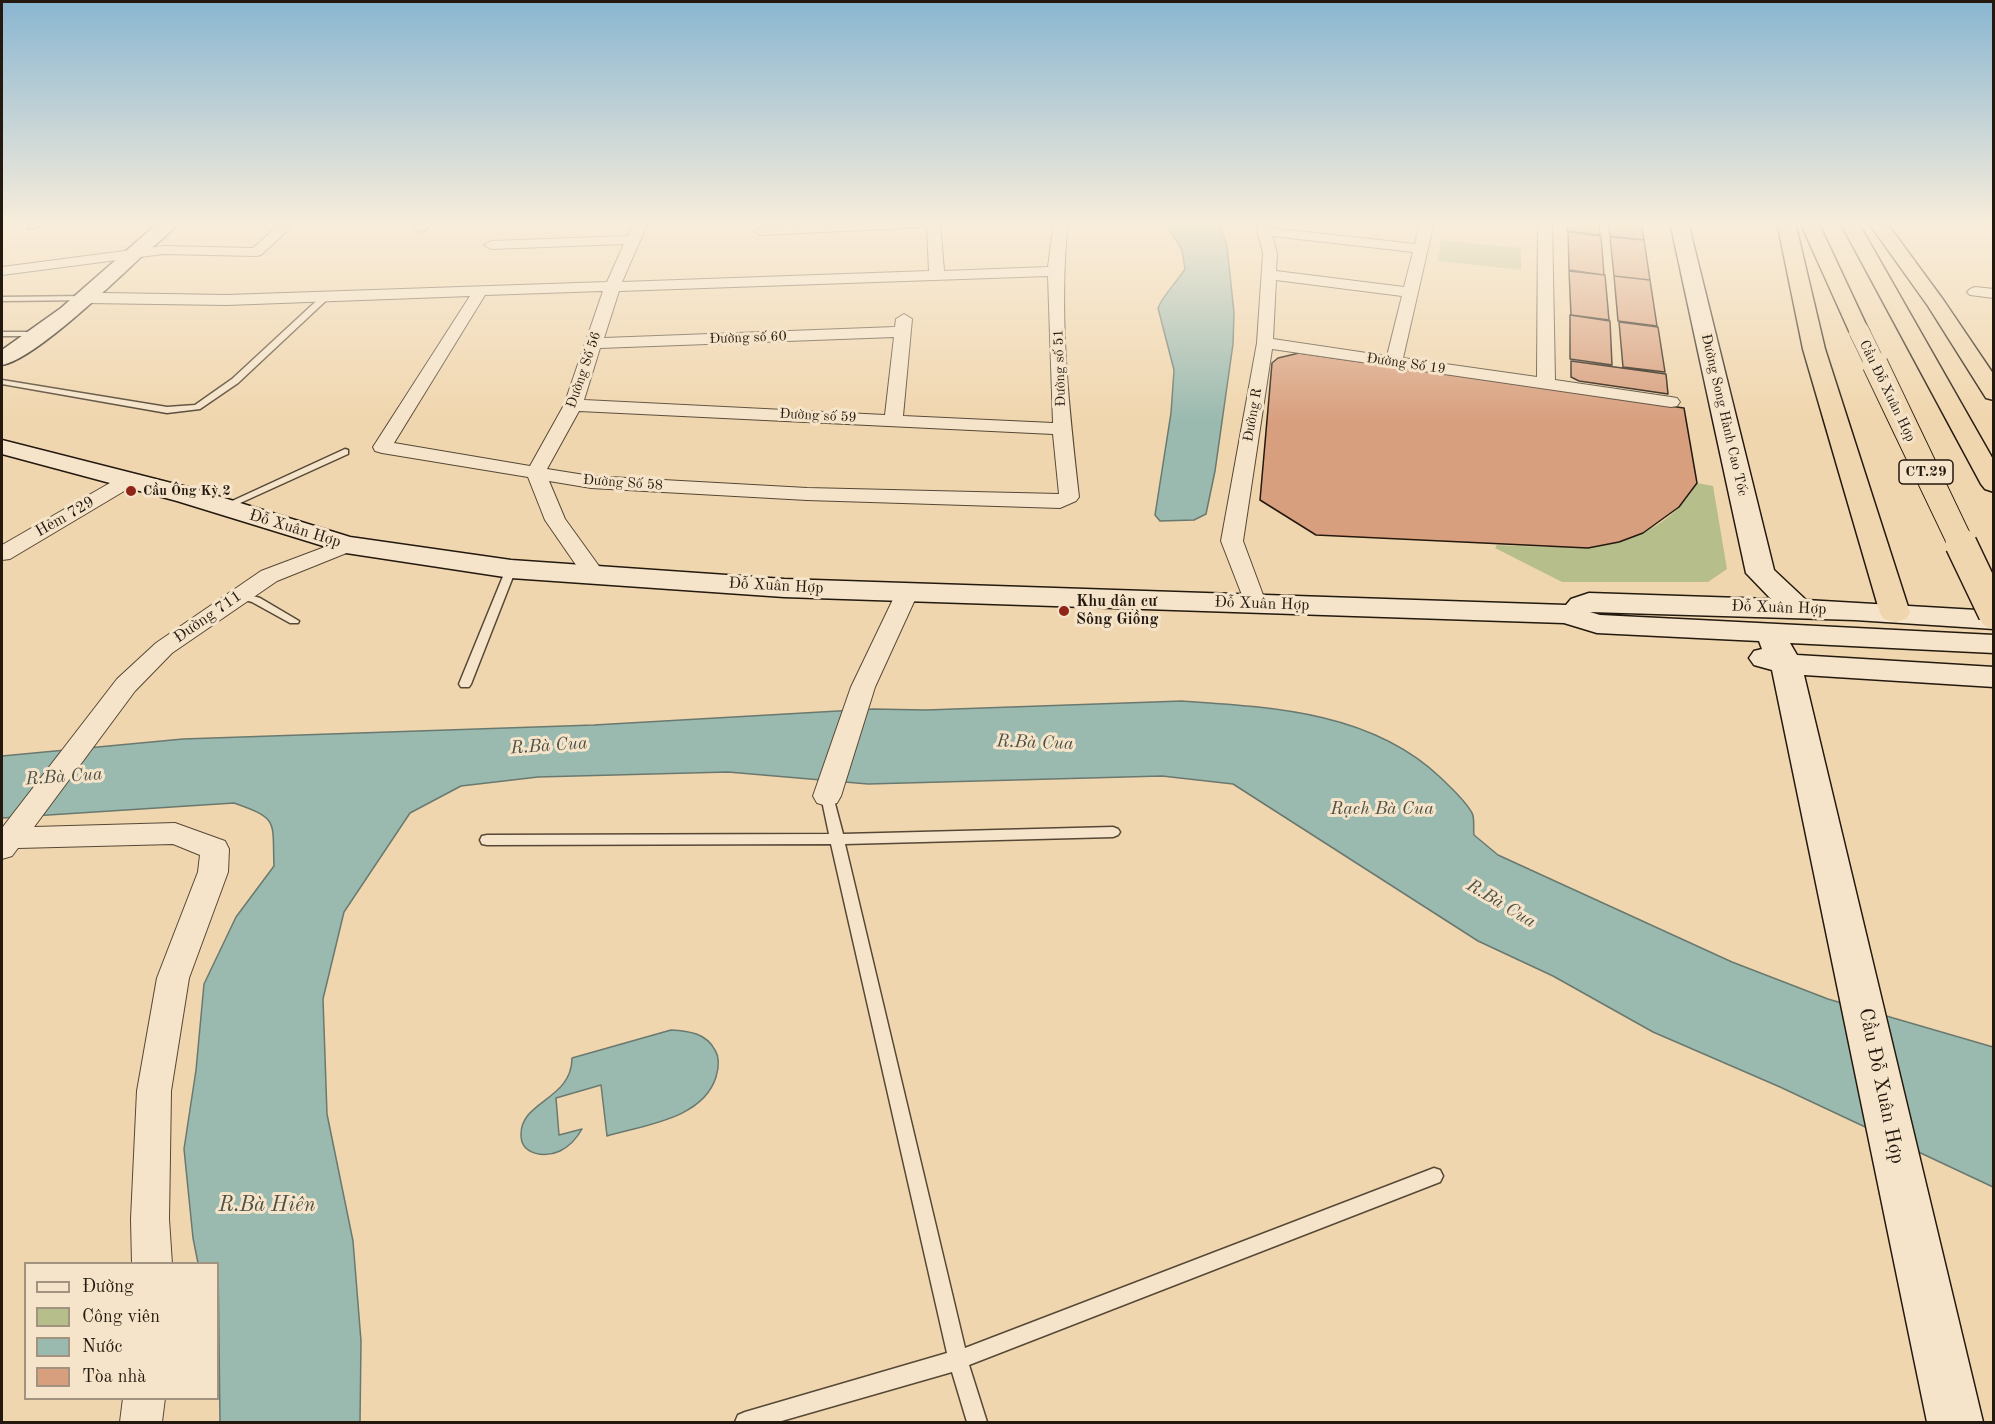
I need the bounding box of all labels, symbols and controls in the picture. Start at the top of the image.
street label: Đường số 60 [709,328,787,348]
street label: Đường Số 56 [563,329,605,411]
street label: Đường số 51 [1050,329,1070,407]
street label: Đường Song Hành Cao Tốc [1697,332,1751,498]
street label: Cầu Đỗ Xuân Hợp [1855,337,1919,445]
street label: Đường Số 19 [1365,350,1447,378]
street label: Đường R [1240,387,1266,443]
street label: Đường số 59 [779,406,857,426]
road number: CT.29 [1899,460,1953,484]
street label: Đường Số 58 [583,472,663,494]
place label: Cầu Ông Kỳ 2 [143,483,231,499]
marker: Cầu Ông Kỳ 2 [124,484,138,498]
street label: Hẻm 729 [32,492,98,542]
street label: Đỗ Xuân Hợp [247,506,343,552]
street label: Đỗ Xuân Hợp [728,574,824,598]
street label: Đường 711 [170,587,246,647]
place label: Khu dân cư Sông Giồng [1076,592,1158,630]
street label: Đỗ Xuân Hợp [1214,593,1310,615]
street label: Đỗ Xuân Hợp [1731,597,1827,619]
marker: Khu dân cư Sông Giồng [1057,604,1071,618]
water label: R.Bà Cua [996,731,1074,755]
water label: R.Bà Cua [510,733,588,759]
water label: R.Bà Cua [25,764,103,790]
water label: Rạch Bà Cua [1330,798,1434,820]
water label: R.Bà Cua [1462,875,1540,933]
street label: Cầu Đỗ Xuân Hợp [1853,1006,1909,1166]
water label: R.Bà Hiên [218,1192,316,1218]
legend [24,1262,219,1400]
text: Đường [82,1278,134,1296]
text: Công viên [82,1308,160,1326]
text: Nước [82,1338,122,1356]
text: Tòa nhà [82,1368,146,1386]

